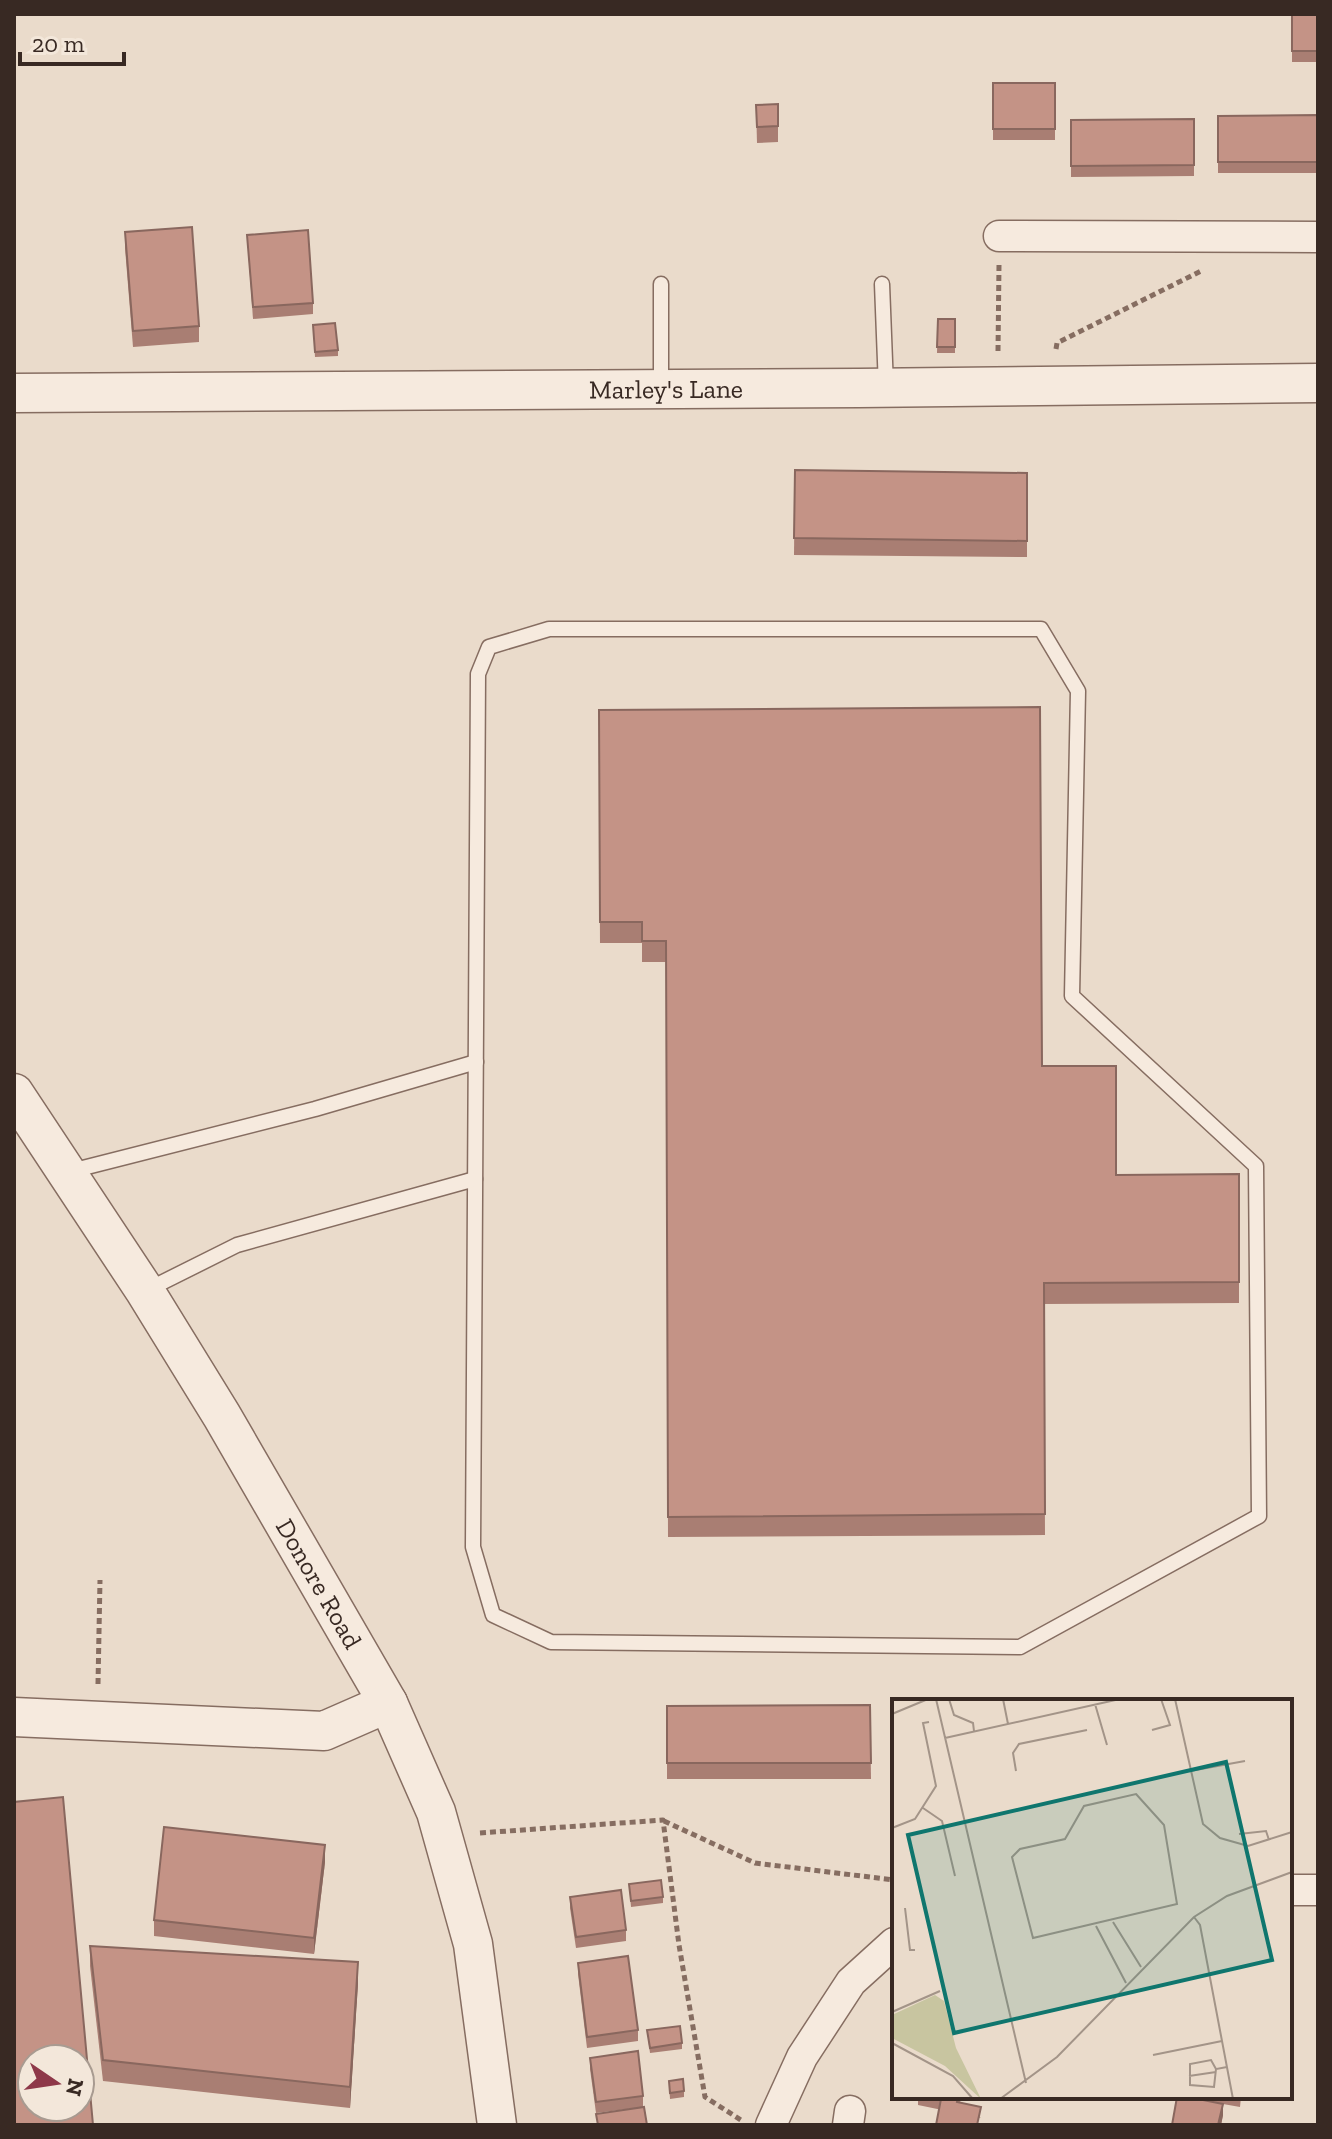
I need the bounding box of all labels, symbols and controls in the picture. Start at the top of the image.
scale bar [20,16,124,66]
text: 20 m [32,29,85,58]
street label: Marley's Lane [589,373,743,406]
street label: Donore Road [269,1513,369,1654]
inset map [892,1699,1292,2099]
north arrow [16,2043,96,2123]
text: N [60,2076,90,2099]

